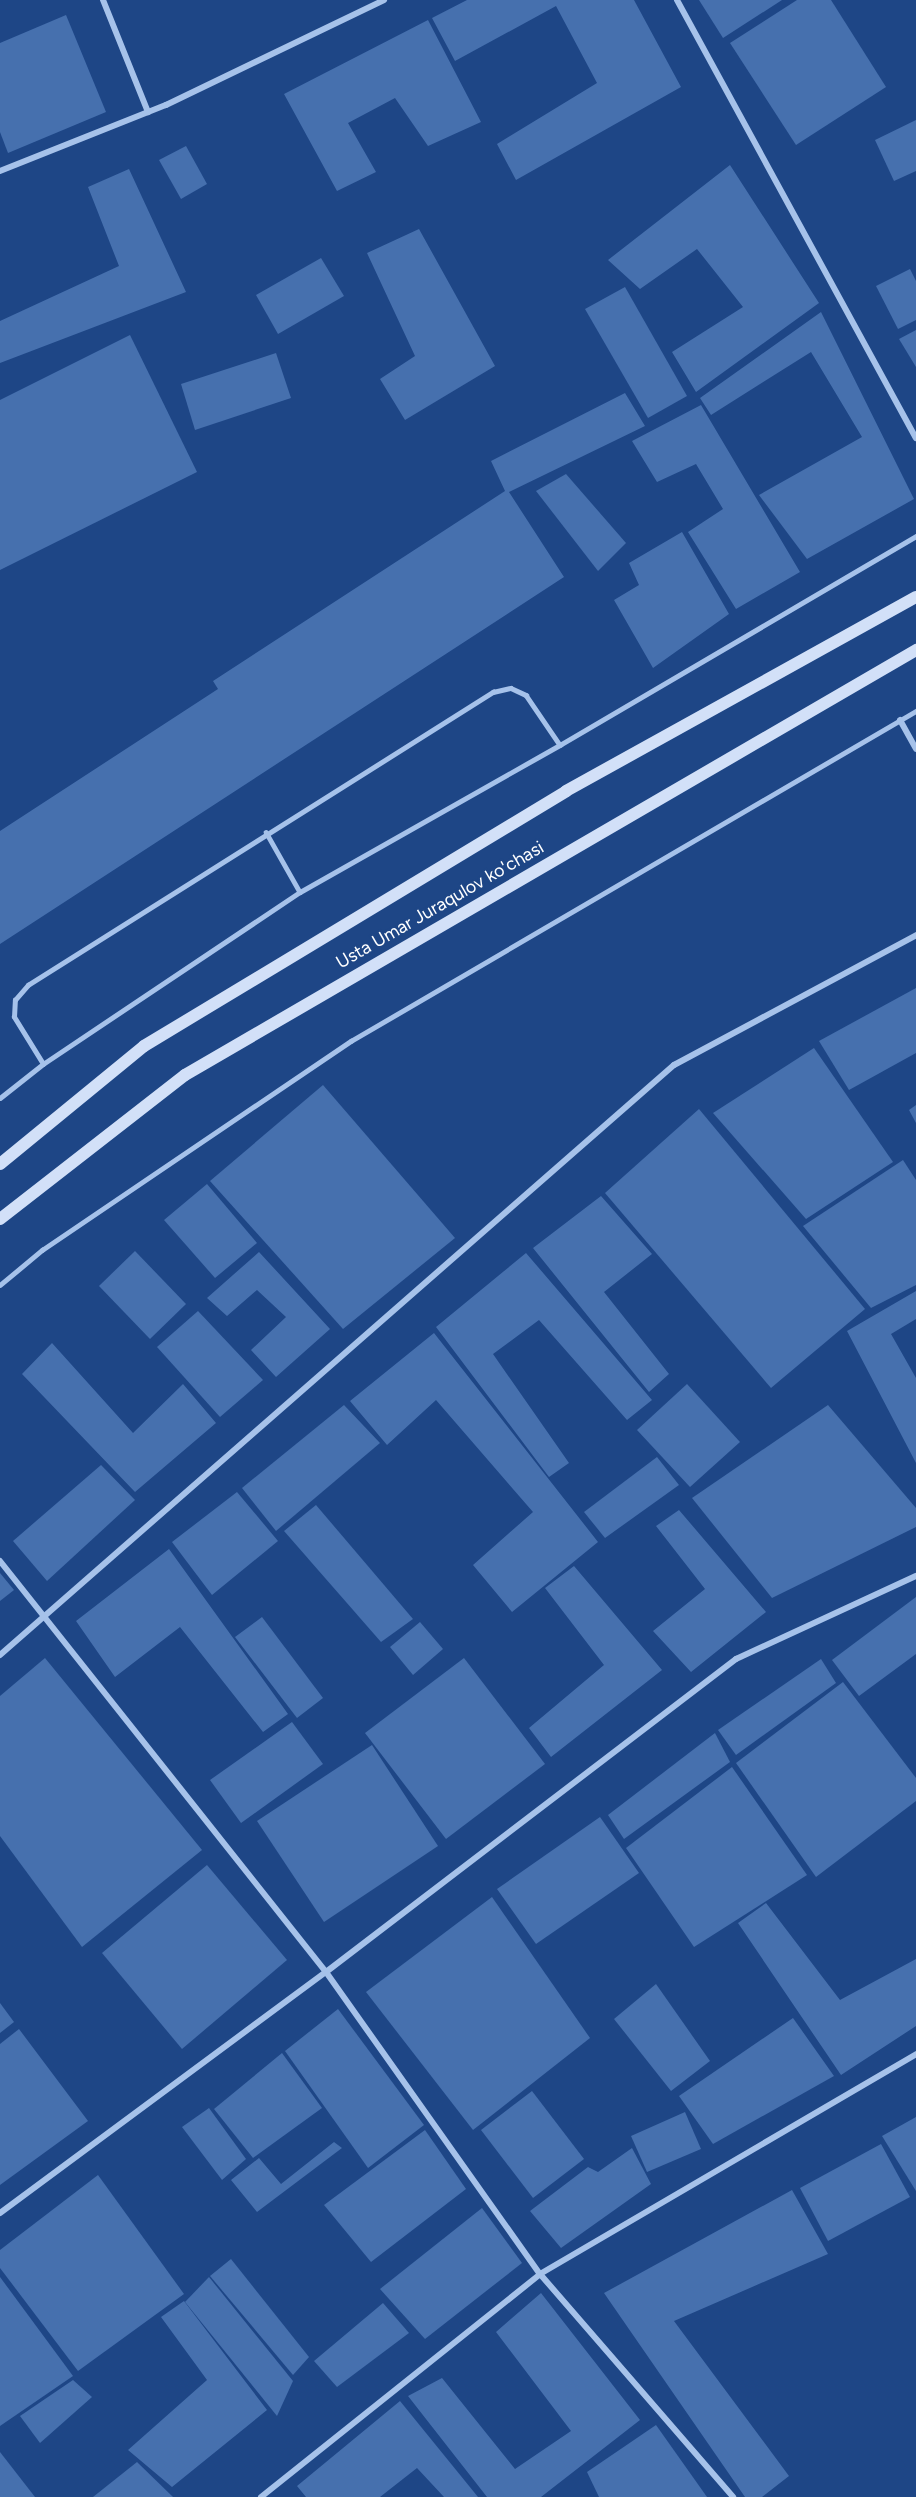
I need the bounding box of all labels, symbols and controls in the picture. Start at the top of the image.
street label: Usta Umar Juraqulov ko'chasi [332,837,548,973]

